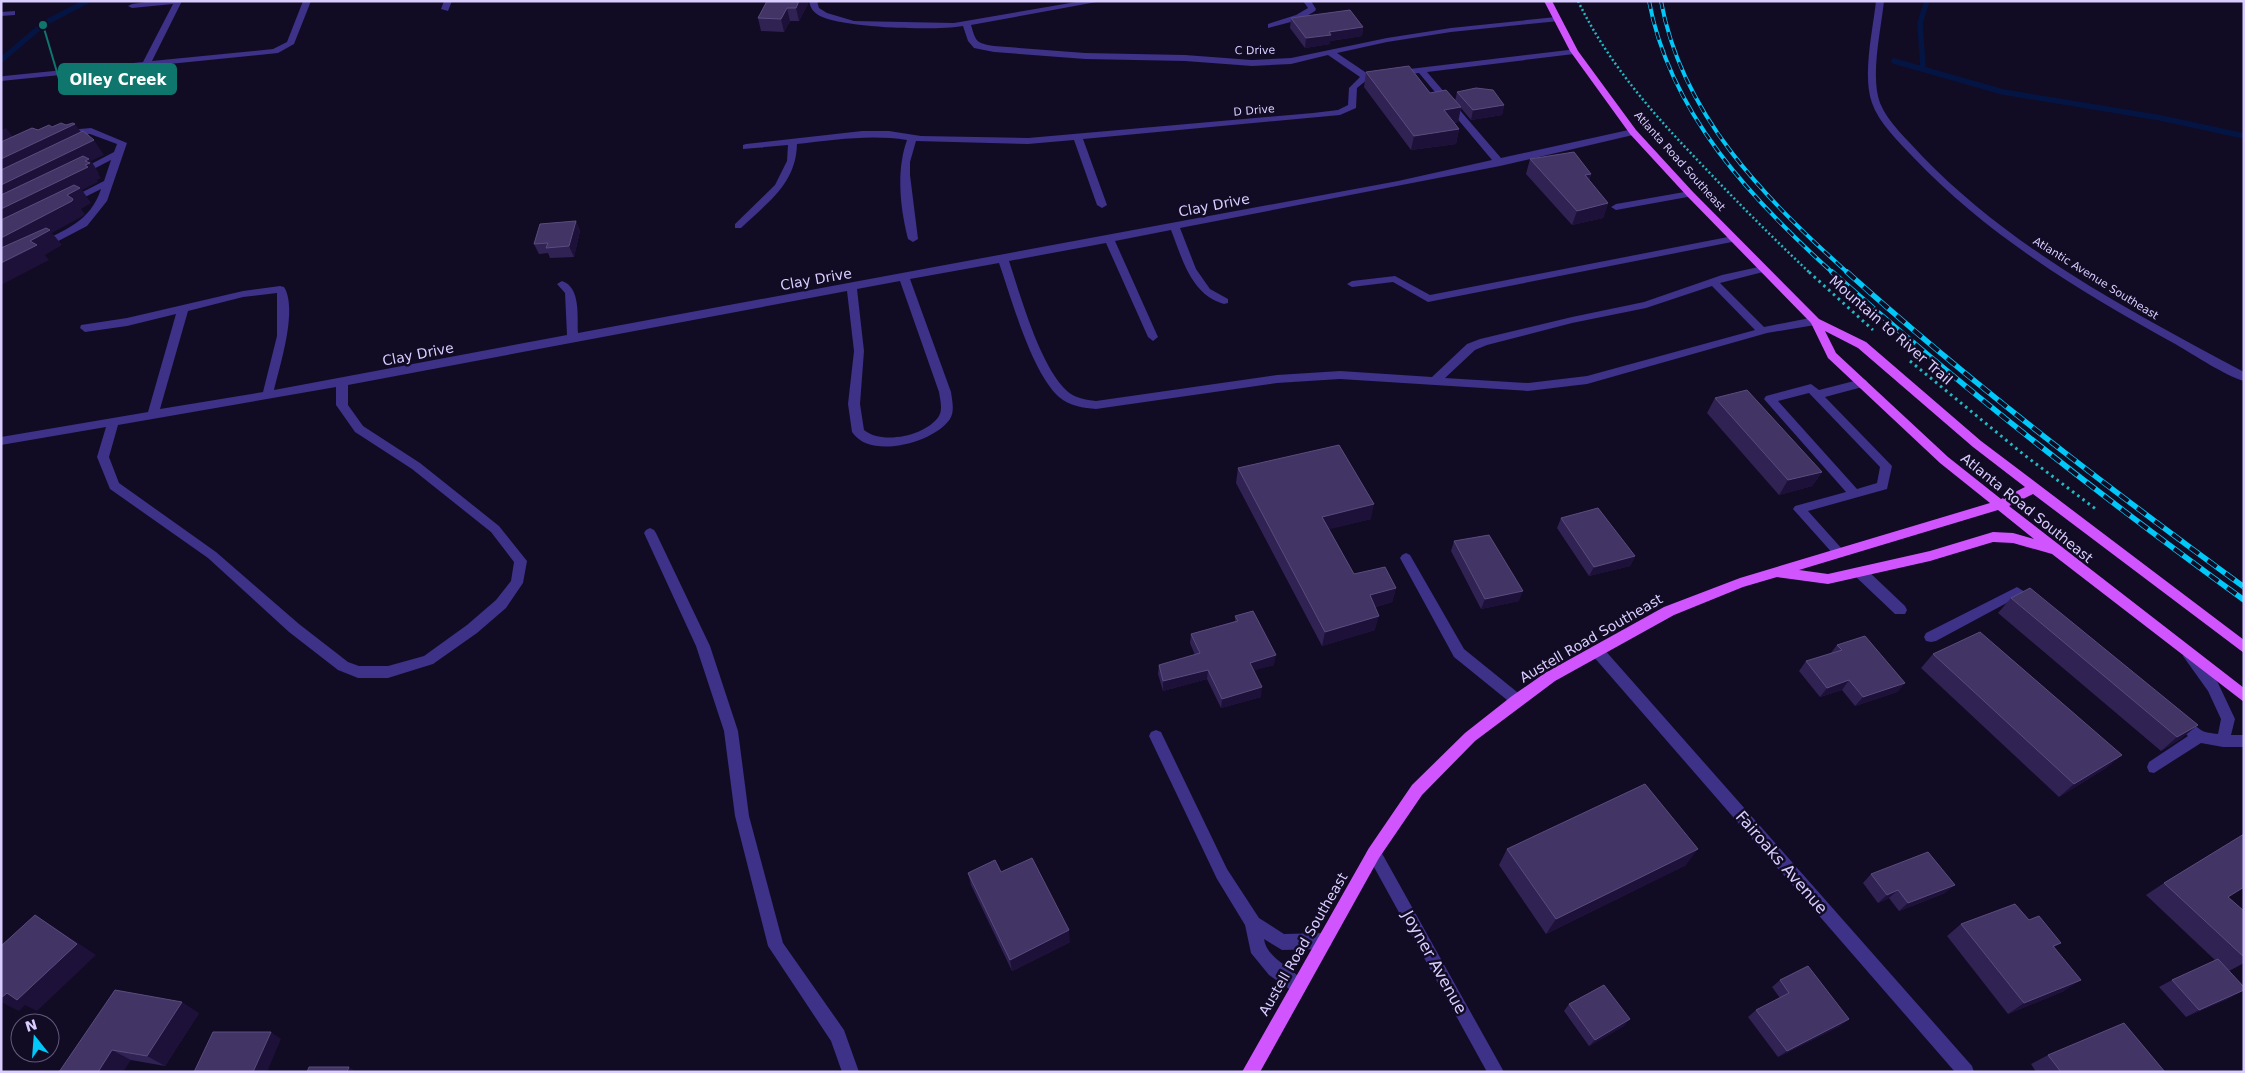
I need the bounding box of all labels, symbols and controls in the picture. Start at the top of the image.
street label: C Drive [1235,44,1276,57]
callout: Olley Creek [59,64,176,94]
text: Olley Creek [70,71,167,89]
street label: D Drive [1233,102,1275,119]
street label: Atlanta Road Southeast [1631,109,1728,214]
street label: Clay Drive [1177,190,1251,220]
street label: Atlantic Avenue Southeast [2031,234,2161,323]
street label: Clay Drive [779,265,853,293]
street label: Mountain to River Trail [1826,272,1956,388]
street label: Clay Drive [381,339,455,369]
street label: Atlanta Road Southeast [1958,450,2097,566]
street label: Austell Road Southeast [1517,590,1666,686]
street label: Fairoaks Avenue [1732,807,1831,918]
street label: Austell Road Southeast [1255,869,1351,1018]
street label: Joyner Avenue [1398,906,1471,1017]
north arrow [10,1013,60,1063]
text: N [23,1016,39,1035]

